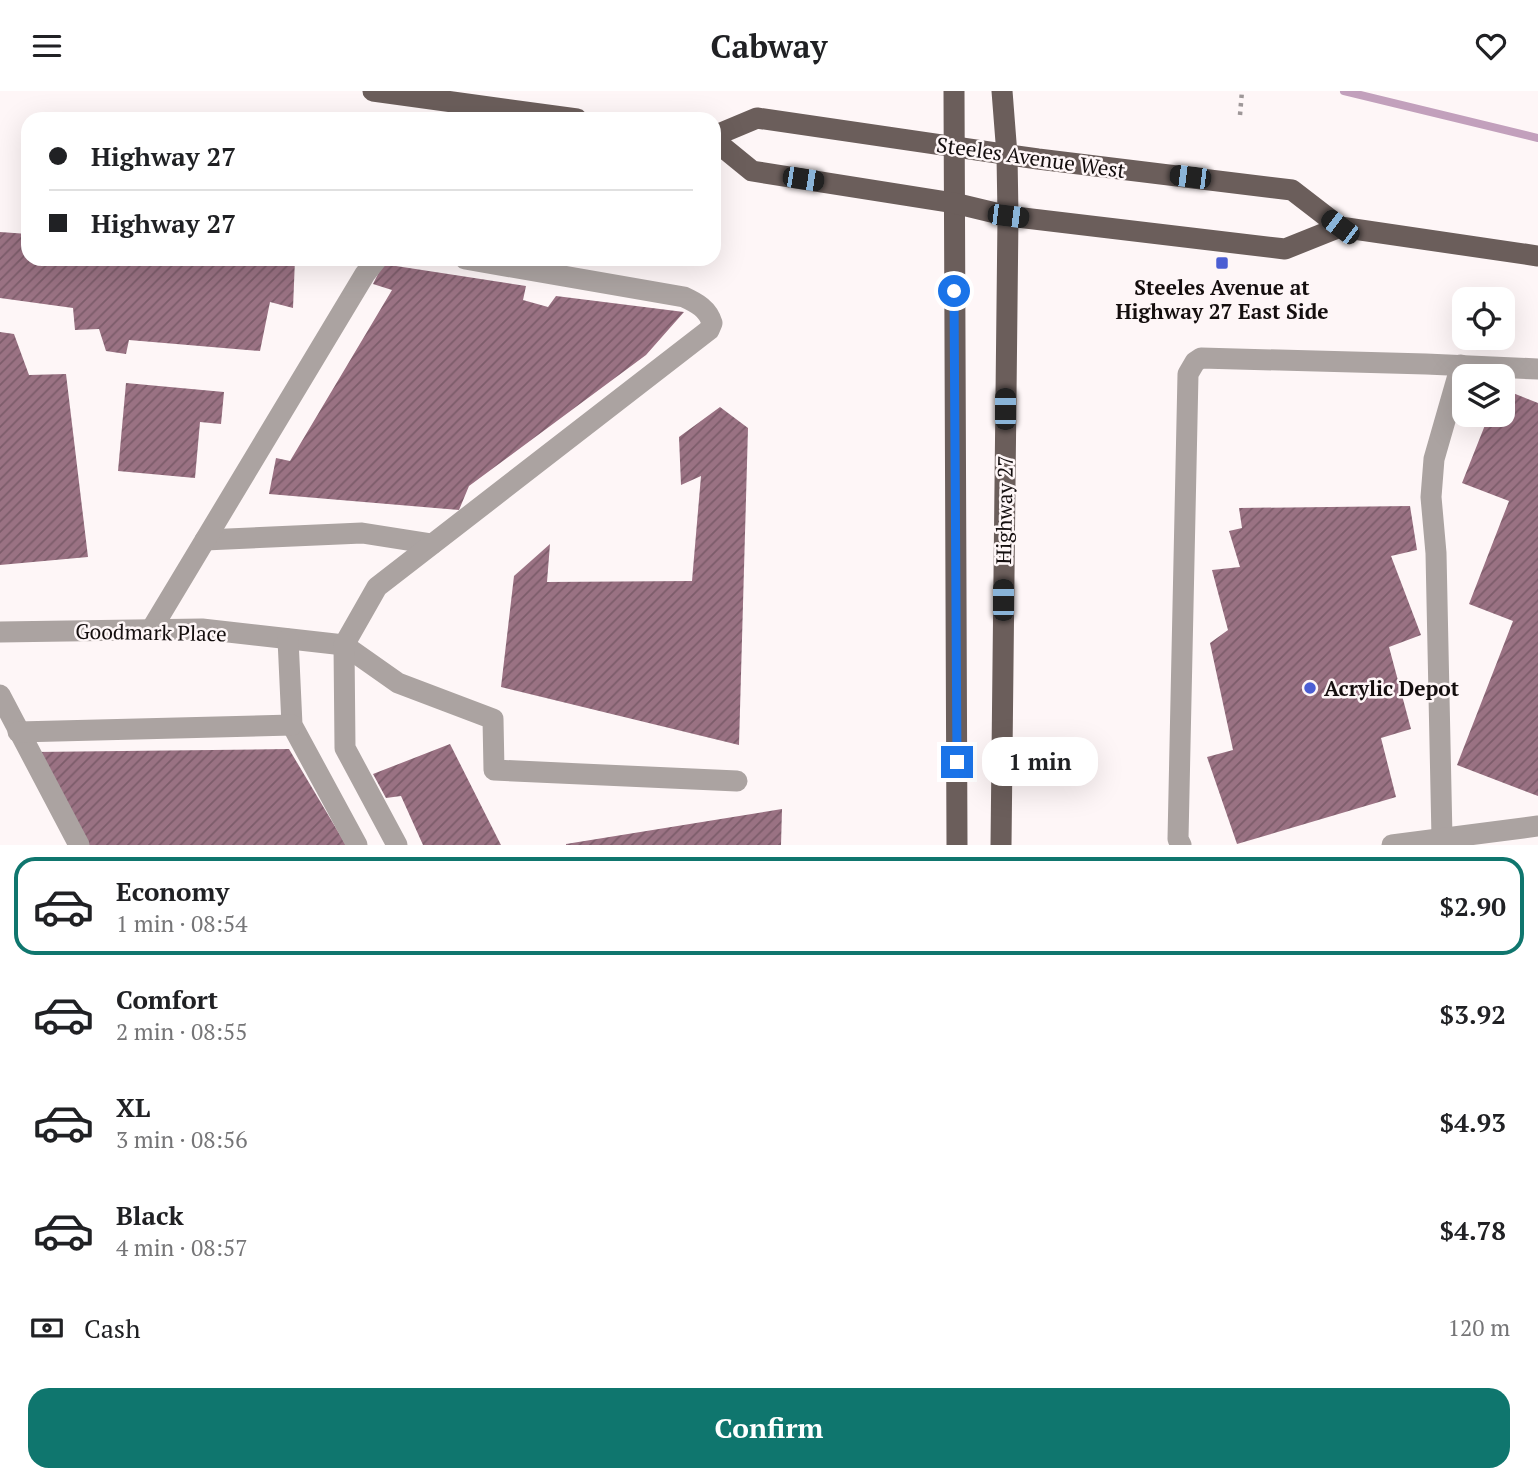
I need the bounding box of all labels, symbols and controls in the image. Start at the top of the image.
text: Cabway [711,25,827,67]
icon: menu [28,27,66,65]
icon: heart [1472,27,1510,65]
street label: Steeles Avenue West [935,130,1127,184]
text: Highway 27 [91,139,236,173]
car [1168,164,1213,190]
car [781,165,826,193]
car [986,203,1031,229]
text: Highway 27 [91,206,236,240]
car [1317,206,1364,248]
marker: Steeles Avenue at Highway 27 East Side [1214,255,1230,271]
place label: Steeles Avenue at Highway 27 East Side [1115,273,1329,325]
route start [938,275,970,307]
map controls [1452,287,1515,427]
button: locate [1452,287,1515,350]
button: layers [1452,364,1515,427]
car [995,388,1016,430]
street label: Highway 27 [989,455,1019,565]
car [993,579,1014,621]
street label: Goodmark Place [75,617,227,647]
place label: Acrylic Depot [1324,674,1460,702]
marker: Acrylic Depot [1302,680,1318,696]
callout: 1 min [982,737,1097,787]
route end [941,746,973,778]
text: 1 min [1009,746,1071,777]
text: Economy [116,874,229,908]
icon: car [32,875,95,938]
text: $2.90 [1440,889,1506,923]
text: 1 min · 08:54 [116,908,248,939]
text: Comfort [116,982,218,1016]
icon: car [32,983,95,1046]
text: $3.92 [1440,997,1506,1031]
text: 2 min · 08:55 [116,1016,248,1047]
text: XL [116,1090,150,1124]
icon: car [32,1091,95,1154]
text: $4.93 [1440,1105,1506,1139]
text: 3 min · 08:56 [116,1124,248,1155]
text: Black [116,1198,184,1232]
icon: car [32,1199,95,1262]
text: $4.78 [1440,1213,1506,1247]
text: 4 min · 08:57 [116,1232,248,1263]
icon: cash [28,1309,66,1347]
text: Cash [84,1311,140,1345]
text: 120 m [1448,1312,1510,1343]
button: Confirm [28,1388,1510,1468]

